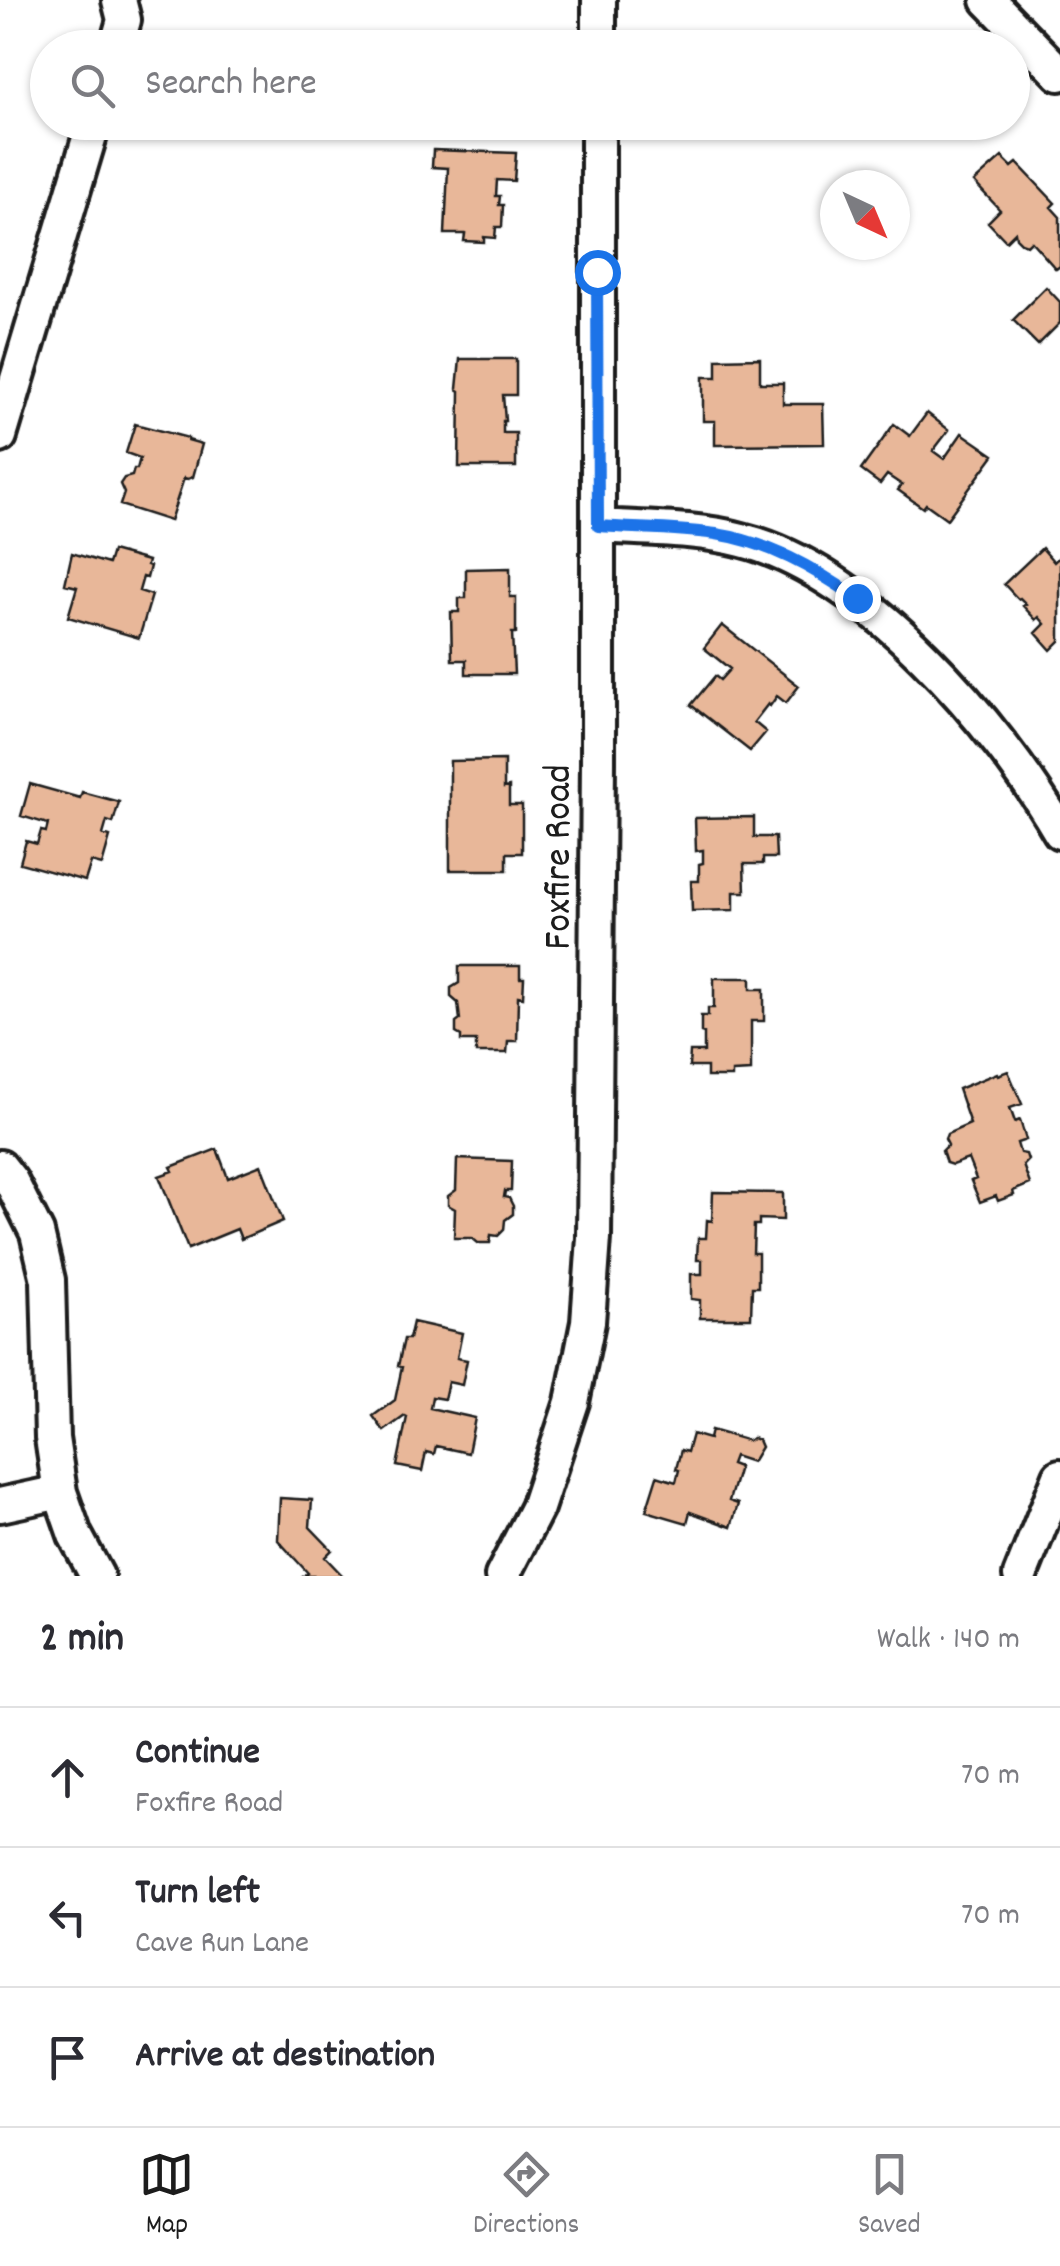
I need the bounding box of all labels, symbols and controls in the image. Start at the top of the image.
search box [30,30,1030,140]
icon: search [65,58,120,113]
text: Search here [145,58,317,113]
north arrow [820,170,910,260]
route start [575,250,621,296]
route end [835,576,881,622]
street label: Foxfire Road [533,764,590,950]
text: 2 min [40,1611,124,1671]
text: Walk · 140 m [877,1618,1020,1664]
text: Continue [135,1727,260,1782]
icon: ahead [40,1750,95,1805]
text: 70 m [961,1754,1020,1800]
text: Foxfire Road [135,1782,283,1828]
text: Turn left [135,1867,260,1922]
icon: left [40,1890,95,1945]
text: 70 m [961,1894,1020,1940]
text: Cave Run Lane [135,1922,309,1968]
icon: arrive [40,2030,95,2085]
text: Arrive at destination [135,2030,435,2085]
tab: Map [139,2147,194,2247]
tab: Directions [473,2147,579,2247]
tab: Saved [858,2147,921,2247]

